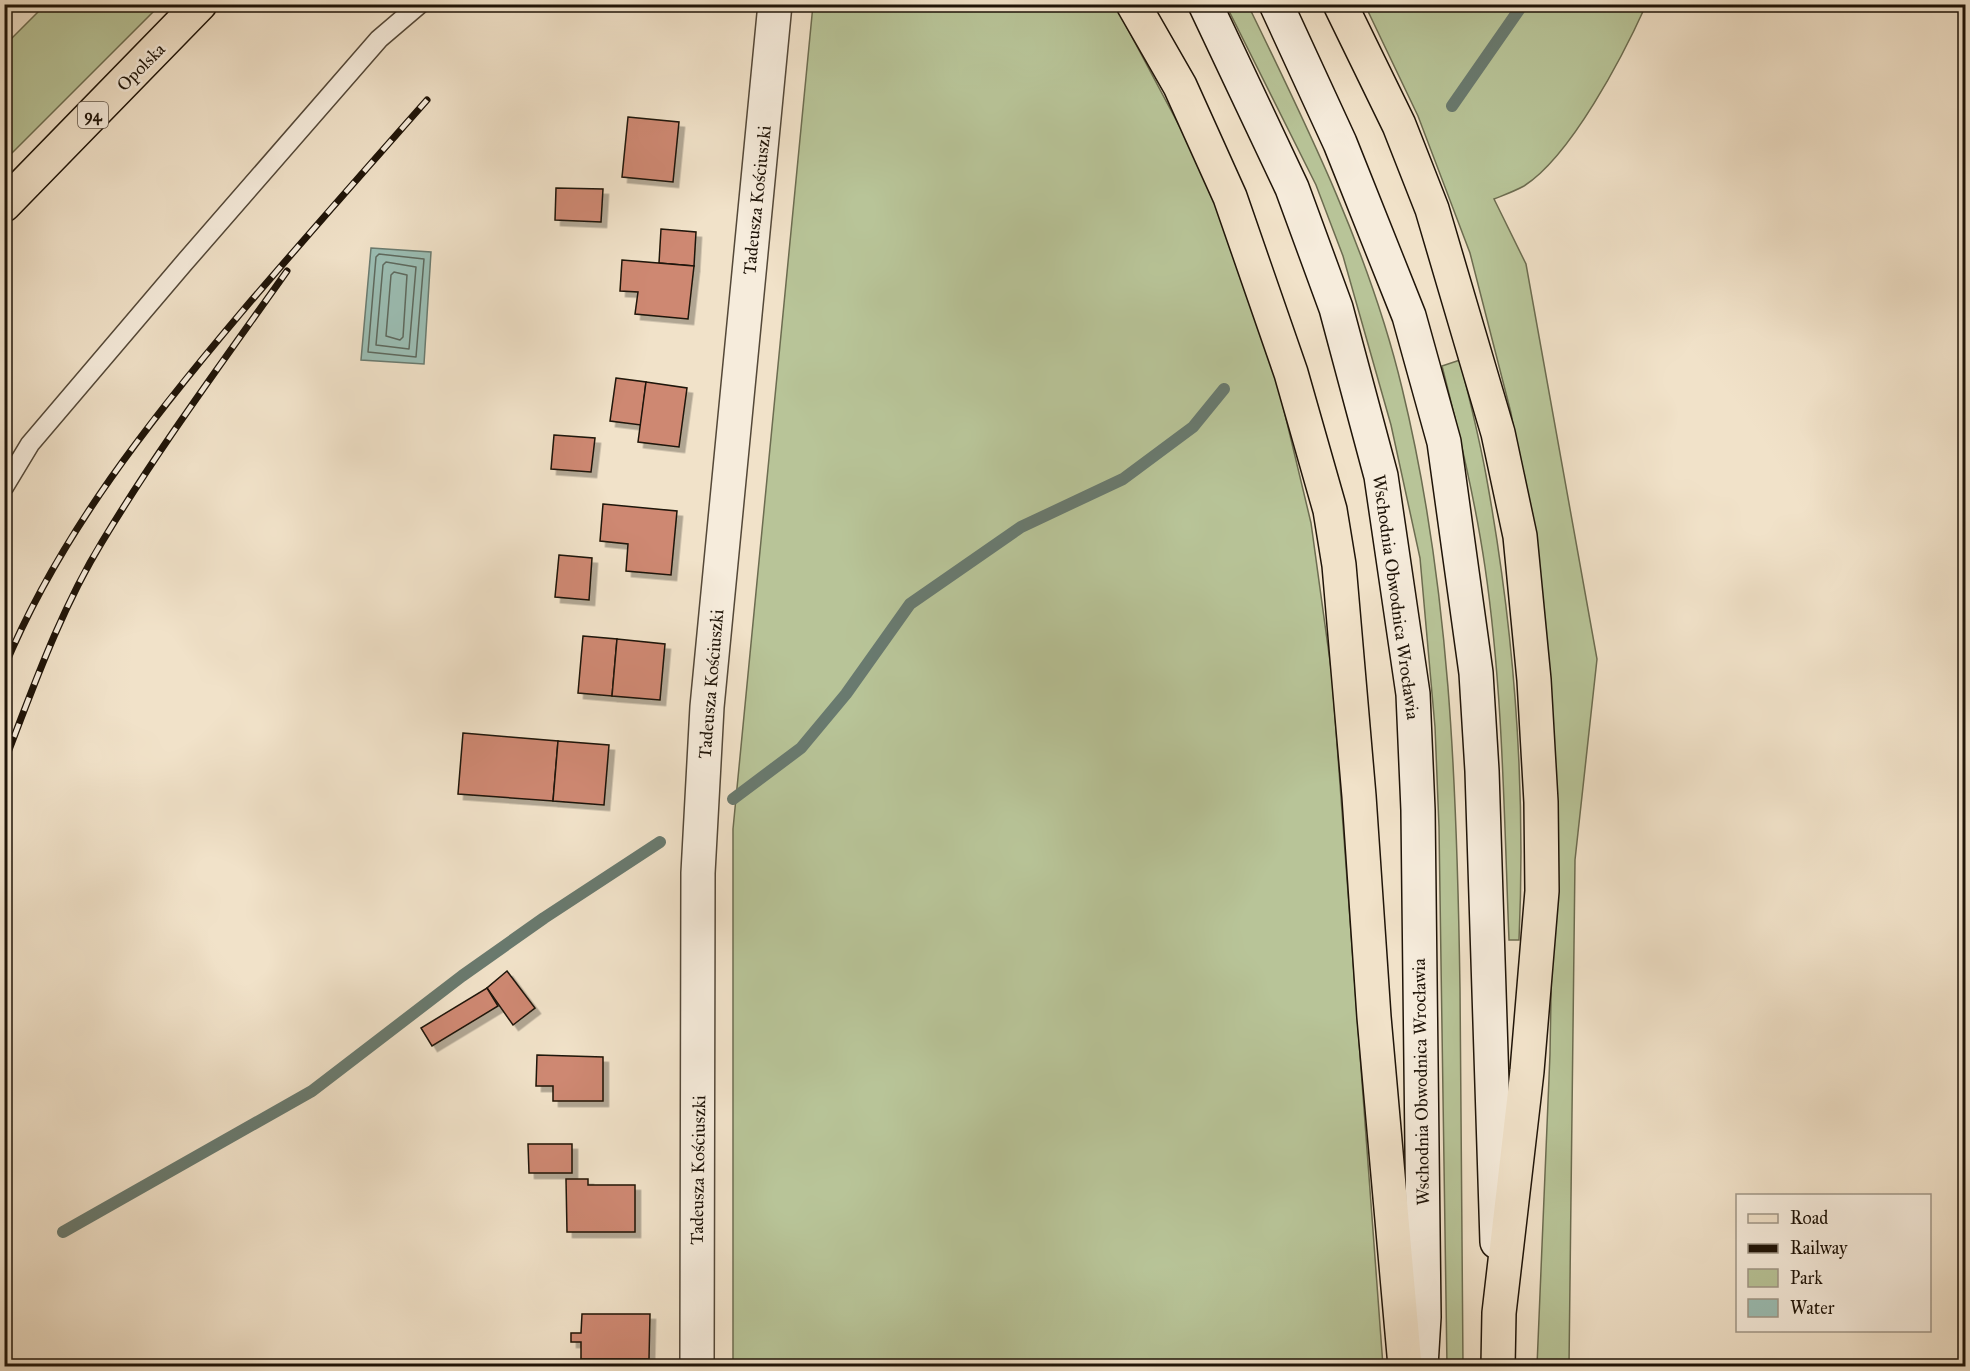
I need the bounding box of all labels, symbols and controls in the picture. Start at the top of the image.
street label: Opolska [112,38,170,96]
road number: 94 [78,102,108,128]
street label: Tadeusza Kościuszki [738,124,776,276]
street label: Wschodnia Obwodnica Wrocławia [1368,473,1424,721]
street label: Tadeusza Kościuszki [694,608,728,760]
street label: Wschodnia Obwodnica Wrocławia [1408,958,1434,1206]
street label: Tadeusza Kościuszki [686,1095,710,1245]
legend [1736,1194,1931,1332]
text: Road [1790,1207,1828,1229]
text: Railway [1790,1237,1848,1259]
text: Park [1790,1267,1823,1289]
text: Water [1790,1297,1835,1319]

